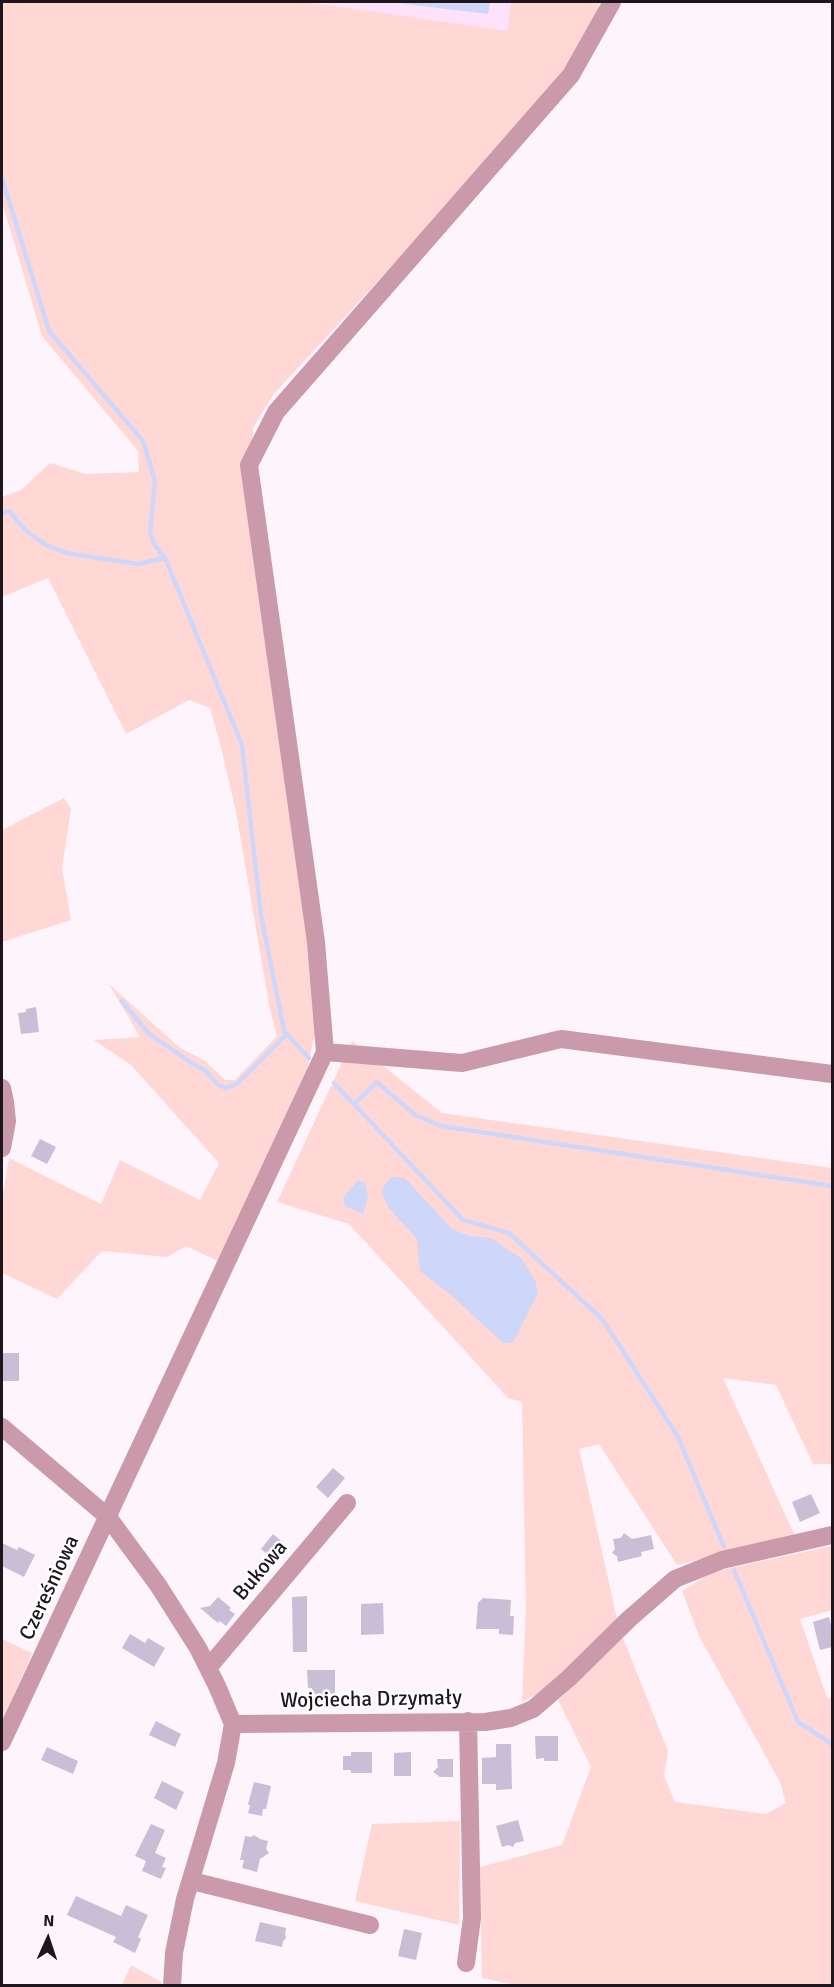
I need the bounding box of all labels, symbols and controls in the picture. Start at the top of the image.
street label: Czereśniowa [15,1532,85,1644]
street label: Bukowa [229,1536,293,1606]
street label: Wojciecha Drzymały [280,1686,462,1714]
north arrow [18,1909,78,1969]
text: N [43,1911,55,1931]

